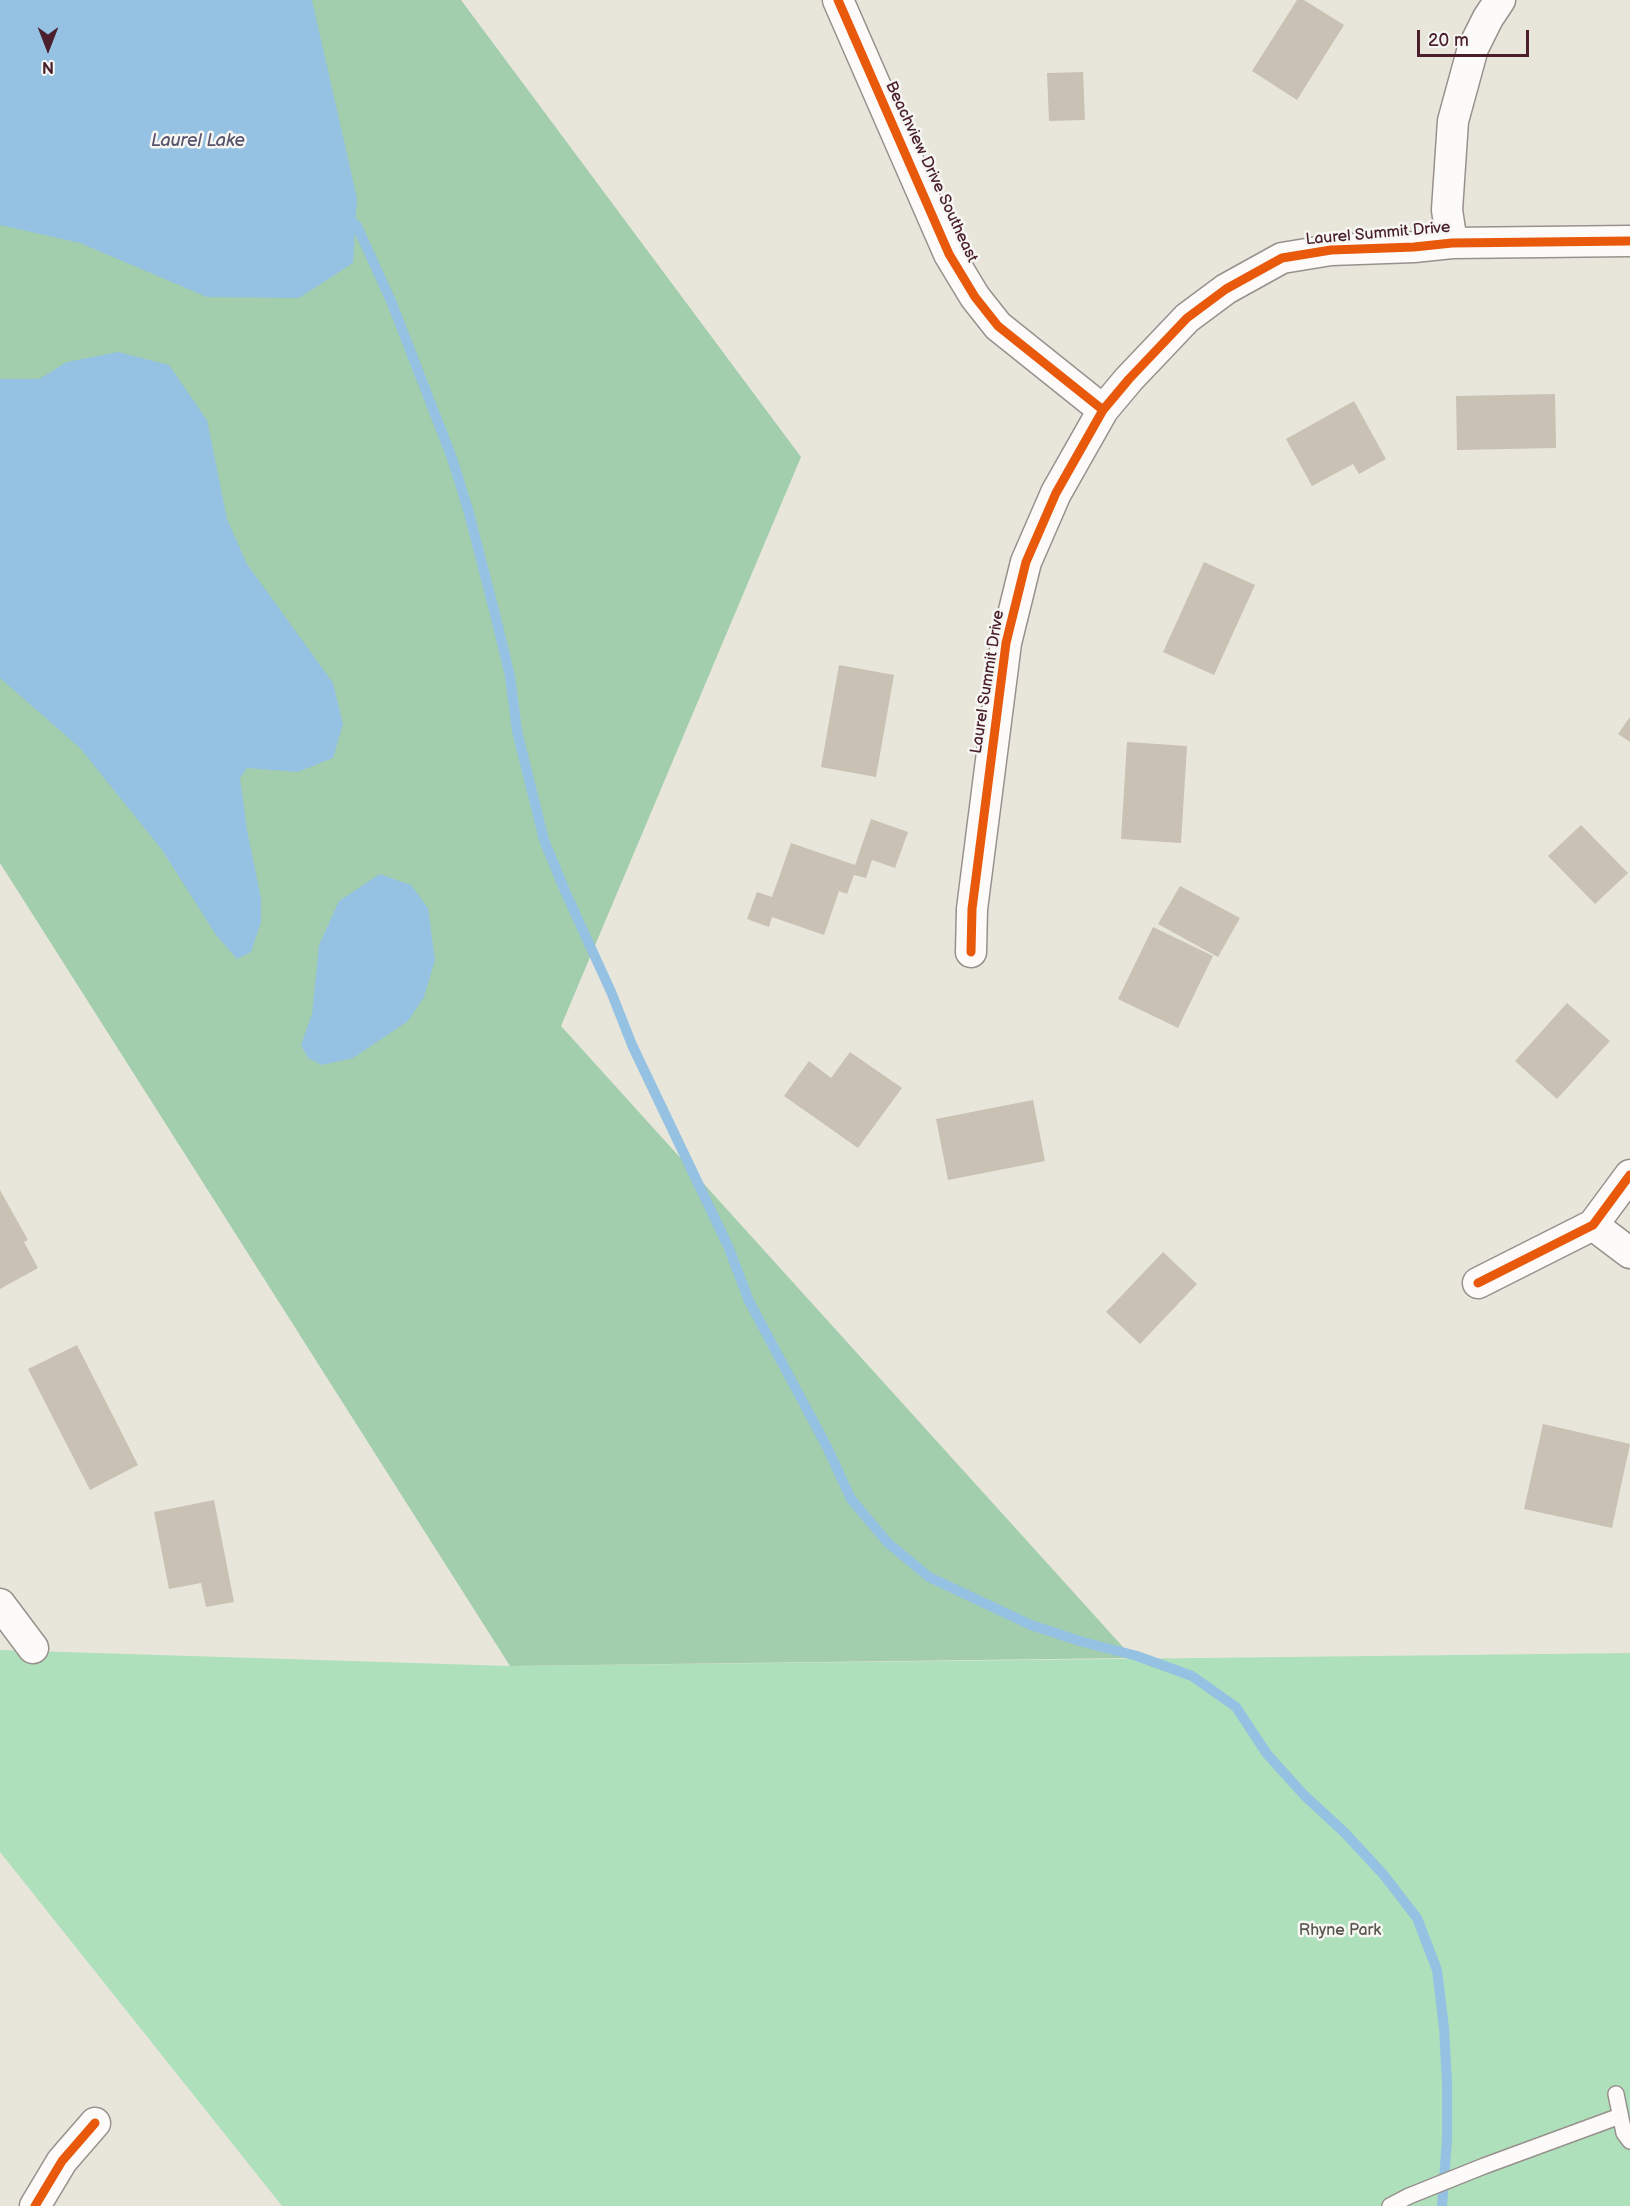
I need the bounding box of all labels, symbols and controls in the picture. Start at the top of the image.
north arrow [18,18,78,78]
scale bar [1420,18,1532,56]
text: 20 m [1428,30,1469,51]
text: N [42,57,54,76]
street label: Beachview Drive Southeast [881,78,981,266]
water label: Laurel Lake [151,130,245,152]
street label: Laurel Summit Drive [1305,218,1451,250]
street label: Laurel Summit Drive [967,609,1009,755]
park label: Rhyne Park [1299,1921,1381,1941]

